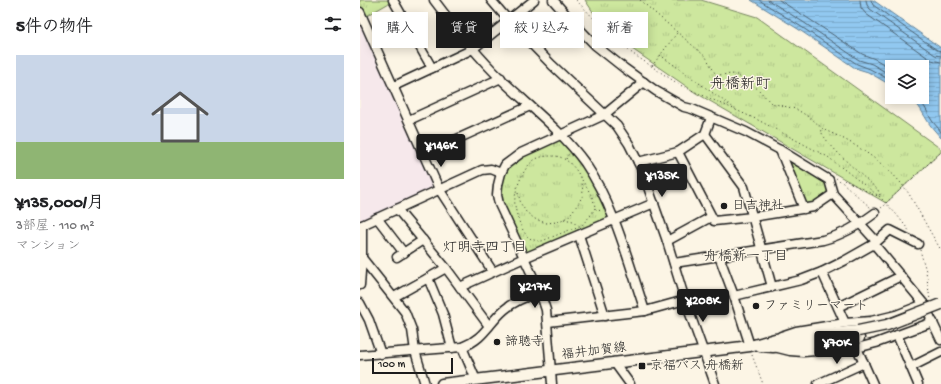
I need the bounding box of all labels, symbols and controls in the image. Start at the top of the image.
chip: 購入 [372,12,428,48]
chip: 賃貸 [436,12,492,48]
chip: 絞り込み [500,12,584,48]
chip: 新着 [592,12,648,48]
icon: filters [322,13,344,35]
text: 5件の物件 [16,18,93,38]
map controls [885,60,929,104]
button: layers [885,60,929,104]
district label: 舟橋新町 [710,75,771,94]
icon: home [144,81,216,153]
pin: ¥146K [413,134,469,168]
text: ¥146K [425,139,457,154]
pin: ¥135K [634,164,690,198]
text: ¥135K [646,169,678,184]
text: ¥135,000/月 [16,194,104,214]
place label: 日吉神社 [732,199,784,214]
marker: 日吉神社 [719,201,729,211]
text: 3部屋 · 110 m² [16,219,94,234]
text: マンション [16,239,80,254]
district label: 灯明寺四丁目 [443,240,527,257]
district label: 舟橋新一丁目 [704,249,788,266]
pin: ¥217K [507,275,563,309]
text: ¥217K [519,280,551,295]
pin: ¥208K [675,289,731,323]
text: ¥208K [686,294,720,309]
place label: ファミリーマート [764,299,868,314]
marker: ファミリーマート [751,301,761,311]
pin: ¥70K [813,331,861,365]
place label: 諦聴寺 [505,335,544,350]
text: ¥70K [823,336,851,351]
marker: 諦聴寺 [492,337,502,347]
street label: 福井加賀線 [561,340,628,363]
scale bar [372,356,453,375]
text: 100 m [378,359,405,371]
place label: 京福バス 舟橋新 [650,359,744,374]
marker: 京福バス 舟橋新 [637,361,647,371]

